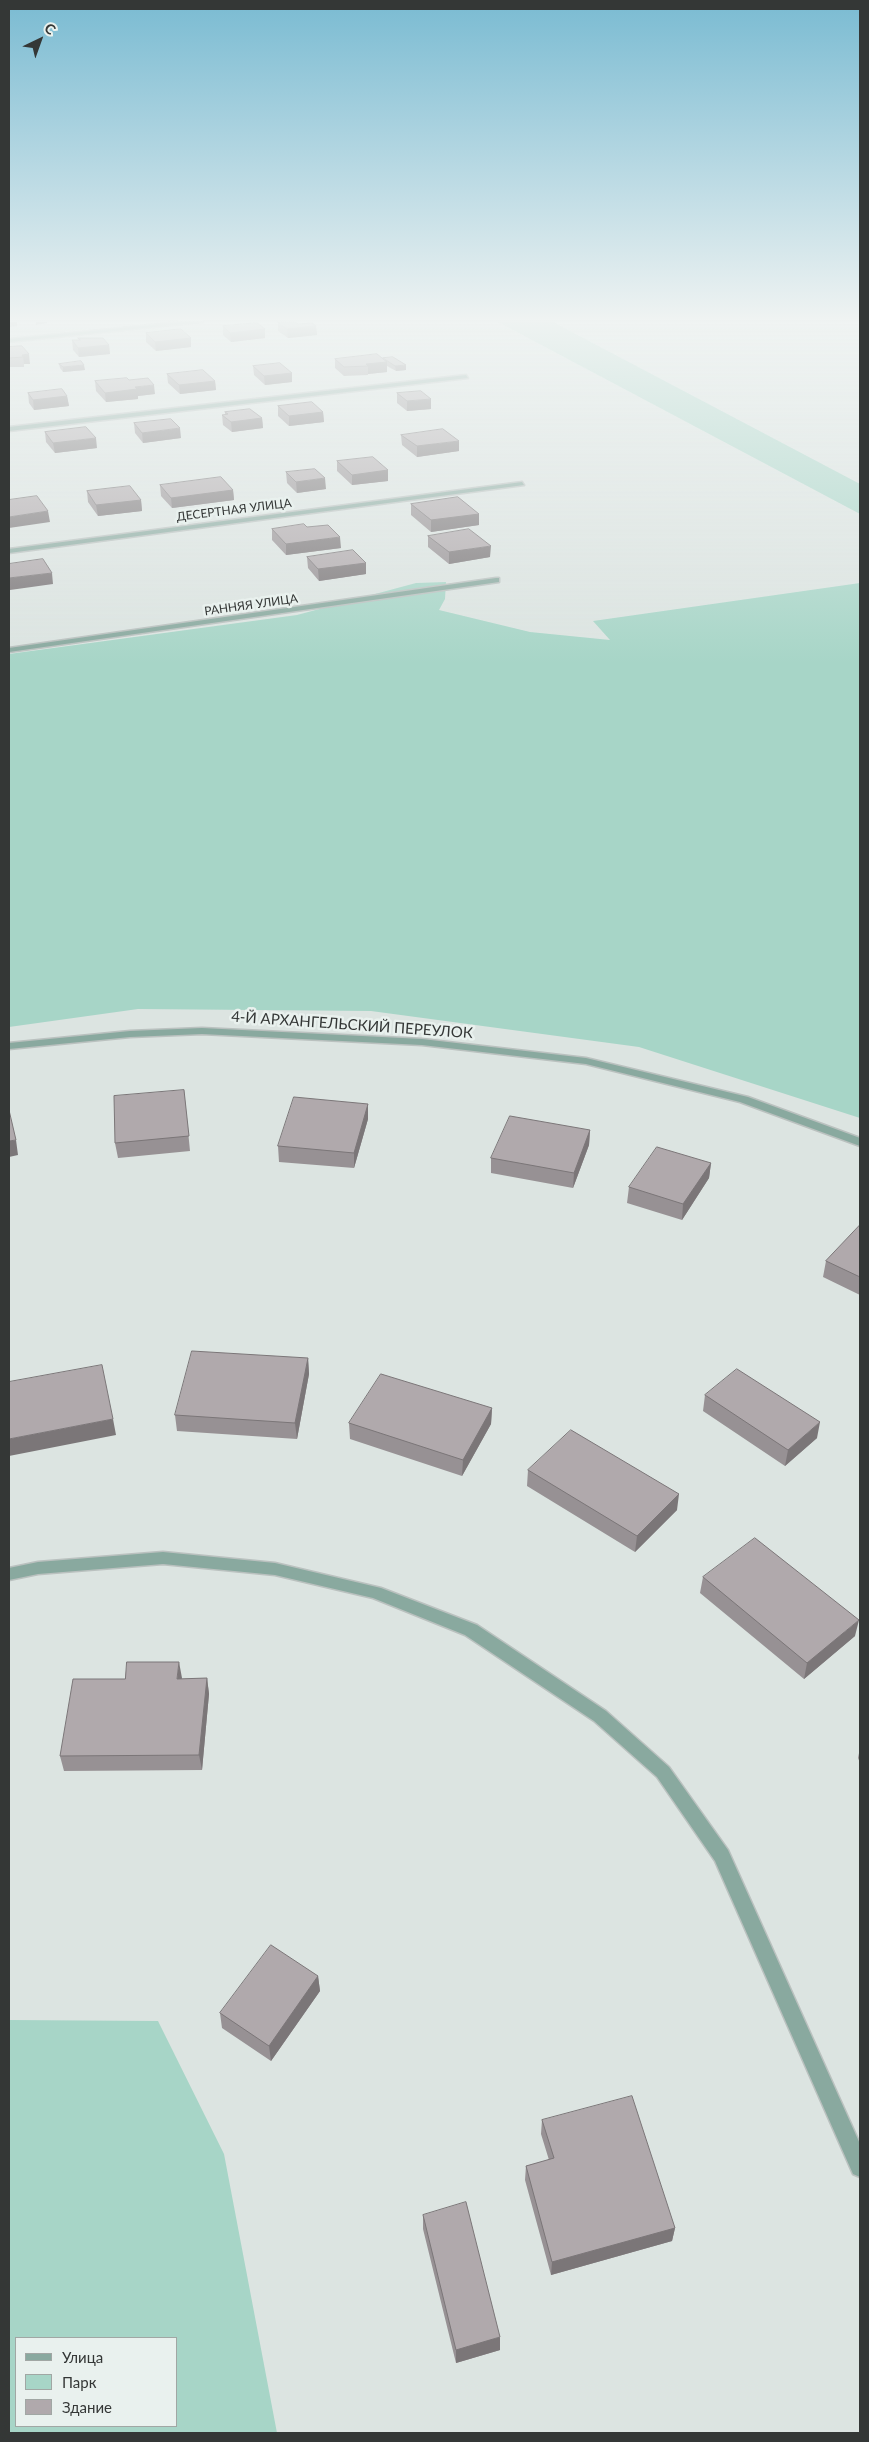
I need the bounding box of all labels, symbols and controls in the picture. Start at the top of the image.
north arrow [15,15,65,65]
text: С [41,19,59,38]
street label: ДЕСЕРТНАЯ УЛИЦА [176,496,292,524]
street label: РАННЯЯ УЛИЦА [203,591,299,619]
street label: 4-Й АРХАНГЕЛЬСКИЙ ПЕРЕУЛОК [231,1008,473,1042]
legend [15,2337,178,2427]
text: Улица [62,2348,103,2366]
text: Парк [62,2373,96,2391]
text: Здание [62,2398,112,2416]

